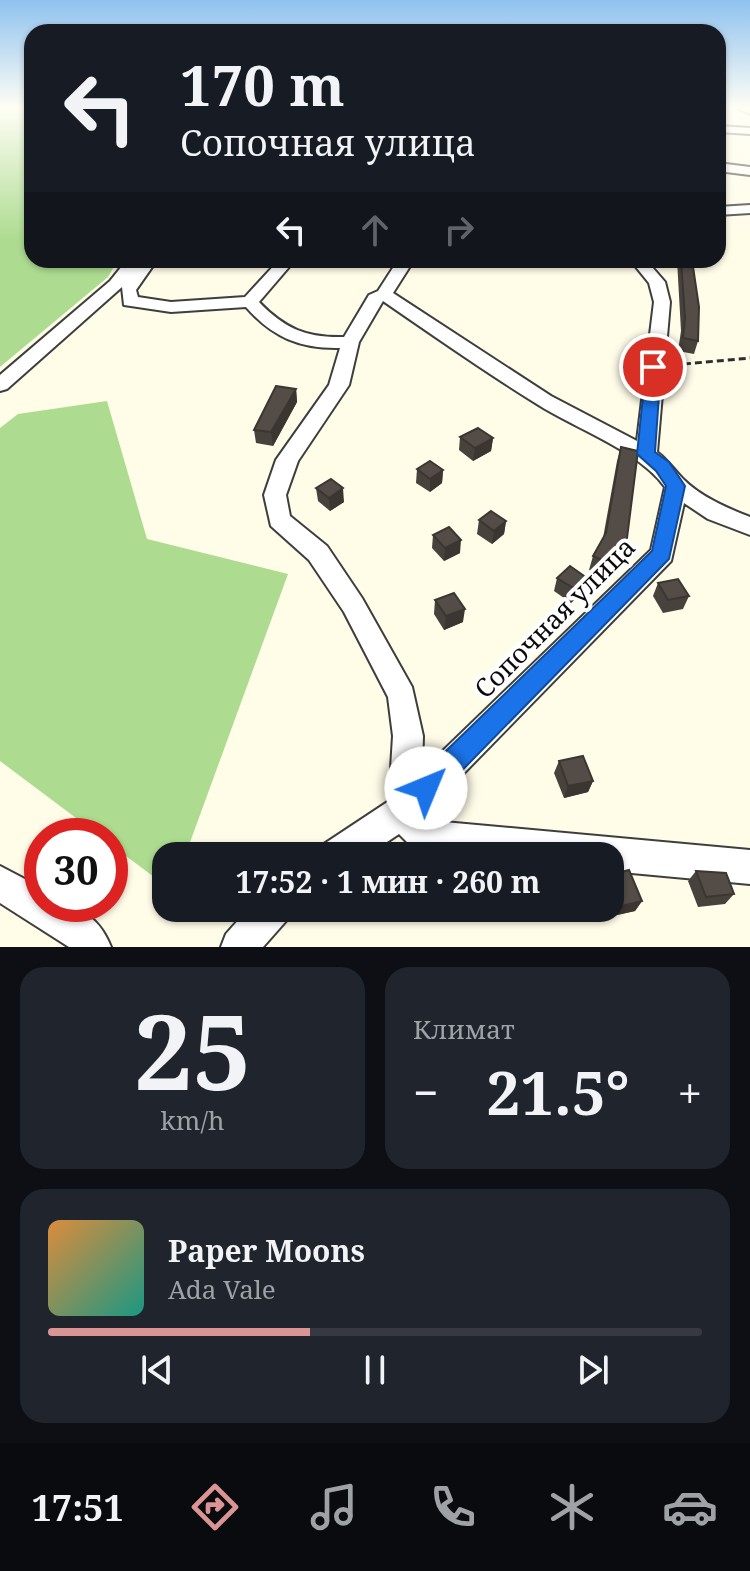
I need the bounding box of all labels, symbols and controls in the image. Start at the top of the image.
text: 170 m [180,46,345,122]
icon: left [48,56,152,160]
text: Сопочная улица [180,118,476,167]
icon: left [269,208,313,252]
icon: ahead [353,208,397,252]
icon: right [437,208,481,252]
pin [619,333,687,401]
icon: arrive [631,345,675,389]
street label: Сопочная улица [466,529,643,706]
position arrow [384,746,468,830]
speed limit sign: 30 [24,818,128,922]
text: 17:52 · 1 мин · 260 m [236,861,540,902]
text: 25 [134,979,251,1120]
text: Климат [413,1011,515,1047]
text: 21.5° [486,1051,630,1133]
text: − [413,1062,438,1122]
text: + [677,1062,702,1122]
text: km/h [161,1102,224,1138]
text: Paper Moons [168,1230,365,1271]
text: Ada Vale [168,1271,276,1307]
icon: previous [135,1348,179,1392]
icon: pause [353,1348,397,1392]
icon: next [571,1348,615,1392]
icon: directions [187,1479,243,1535]
icon: music [306,1479,362,1535]
icon: phone [425,1479,481,1535]
icon: climate [544,1479,600,1535]
icon: car [662,1479,718,1535]
text: 17:51 [31,1483,124,1532]

